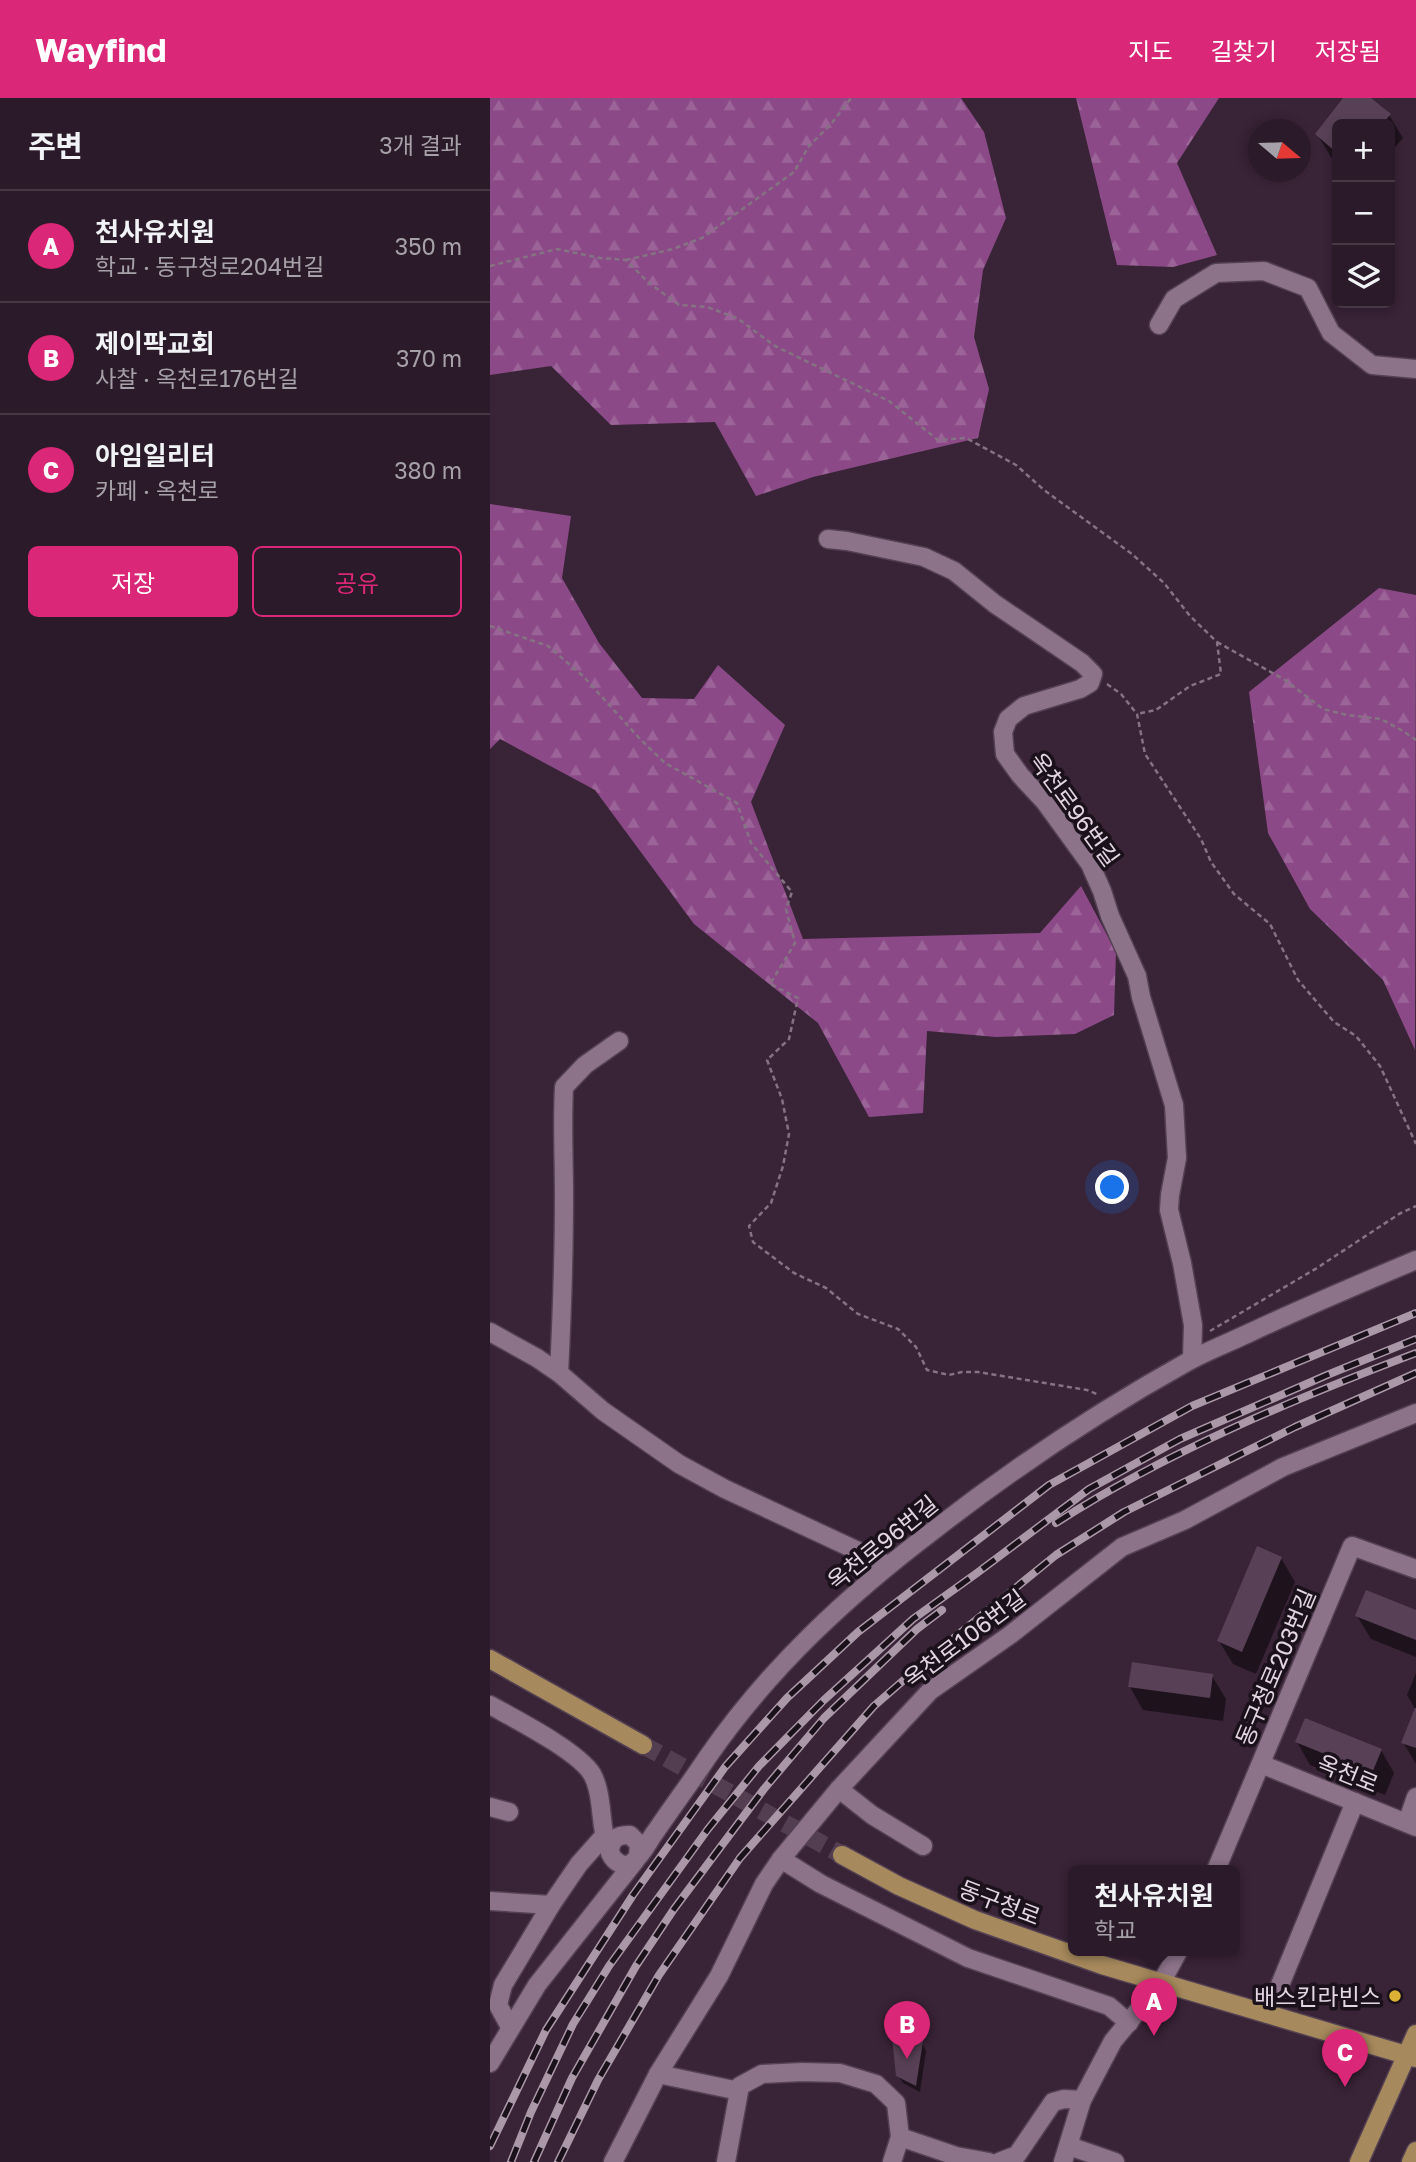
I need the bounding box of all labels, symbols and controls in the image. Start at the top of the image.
text: Wayfind [35,30,166,69]
text: 지도 [1128,36,1173,65]
text: 길찾기 [1211,36,1277,65]
text: 저장됨 [1315,36,1381,65]
north arrow [1248,119,1311,182]
map controls [1332,119,1395,308]
button: + [1332,119,1395,182]
text: 주변 [28,128,83,164]
text: 3개 결과 [379,131,462,159]
button: − [1332,182,1395,245]
text: 천사유치원 [95,216,215,247]
text: A [43,232,59,260]
text: 350 m [395,232,462,260]
button: layers [1332,245,1395,308]
text: 학교 · 동구청로204번길 [95,252,324,280]
text: 제이팍교회 [95,328,215,359]
text: B [43,344,59,372]
text: 370 m [396,344,462,372]
text: 사찰 · 옥천로176번길 [95,364,299,392]
text: 아임일리터 [95,440,215,471]
text: C [43,456,59,484]
text: 380 m [394,456,462,484]
text: 카페 · 옥천로 [95,476,219,504]
button: 저장 [28,546,238,617]
button: 공유 [252,546,462,617]
street label: 옥천로96번길 [1024,747,1126,871]
your location [1095,1170,1129,1204]
street label: 옥천로96번길 [821,1489,943,1595]
street label: 옥천로106번길 [898,1583,1030,1693]
street label: 동구청로203번길 [1229,1584,1321,1750]
street label: 옥천로 [1313,1748,1383,1798]
popup [1068,1865,1240,1956]
street label: 동구청로 [955,1874,1045,1930]
text: 천사유치원 [1094,1880,1214,1911]
text: 학교 [1094,1916,1137,1944]
pin: A [1131,1978,1177,2036]
place label: 배스킨라빈스 [1254,1982,1381,2010]
marker: 배스킨라빈스 [1387,1988,1403,2004]
pin: B [884,2001,930,2059]
pin: C [1322,2029,1368,2087]

